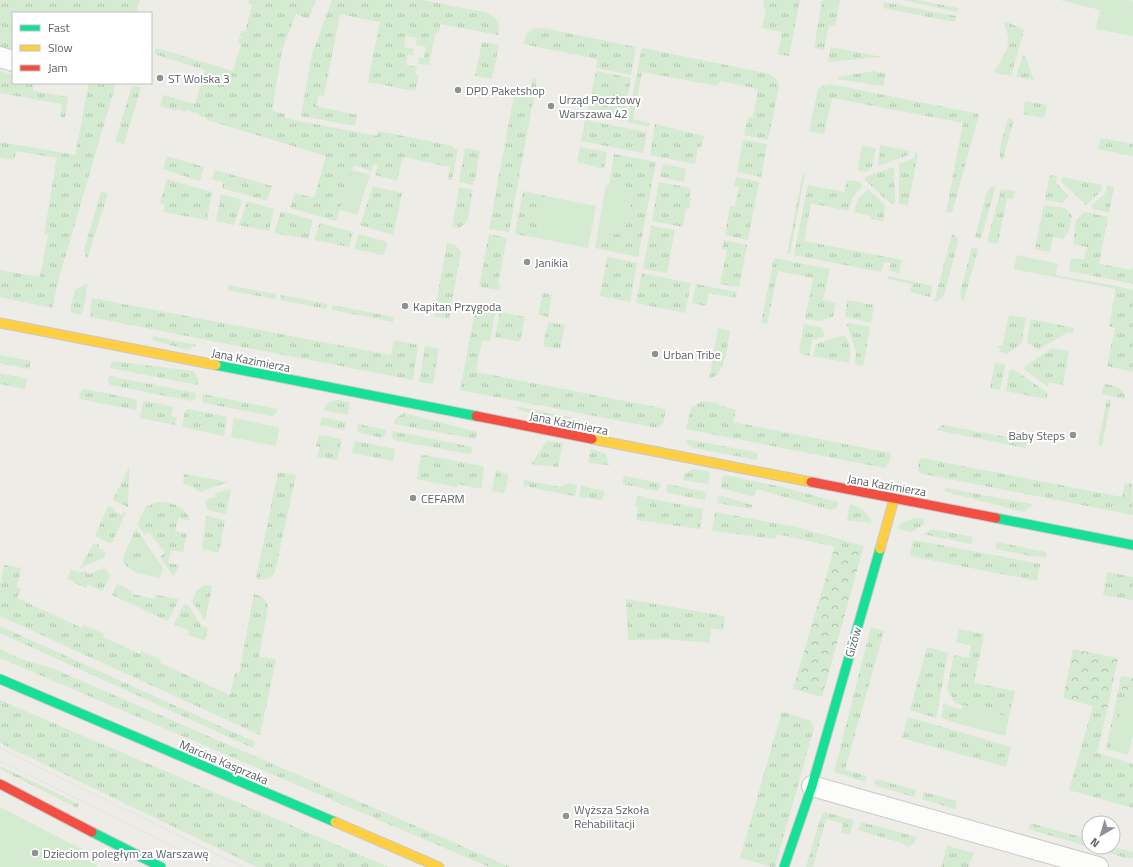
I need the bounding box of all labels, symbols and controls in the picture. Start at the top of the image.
legend [12,12,152,84]
text: Fast [48,18,71,37]
text: Slow [48,38,73,57]
text: Jam [48,58,68,77]
place label: ST Wolska 3 [168,69,230,88]
marker: ST Wolska 3 [155,73,165,83]
place label: DPD Paketshop [466,81,545,100]
marker: DPD Paketshop [453,85,463,95]
place label: Urząd Pocztowy Warszawa 42 [559,90,641,123]
marker: Urząd Pocztowy Warszawa 42 [546,101,556,111]
place label: Janikia [535,253,568,272]
marker: Janikia [522,257,532,267]
place label: Kapitan Przygoda [413,297,501,316]
marker: Kapitan Przygoda [400,301,410,311]
street label: Jana Kazimierza [210,343,292,377]
place label: Urban Tribe [663,345,721,364]
marker: Urban Tribe [650,349,660,359]
street label: Jana Kazimierza [528,406,610,440]
place label: Baby Steps [1008,426,1065,445]
marker: Baby Steps [1068,430,1078,440]
street label: Jana Kazimierza [846,469,928,501]
place label: CEFARM [421,489,465,508]
marker: CEFARM [408,493,418,503]
street label: Gizów [840,625,866,659]
street label: Marcina Kasprzaka [176,735,272,789]
place label: Wyższa Szkoła Rehabilitacji [574,800,649,833]
marker: Wyższa Szkoła Rehabilitacji [561,811,571,821]
north arrow [1081,815,1121,855]
text: N [1087,834,1103,852]
place label: Dzieciom poległym za Warszawę [43,844,209,863]
marker: Dzieciom poległym za Warszawę [30,848,40,858]

